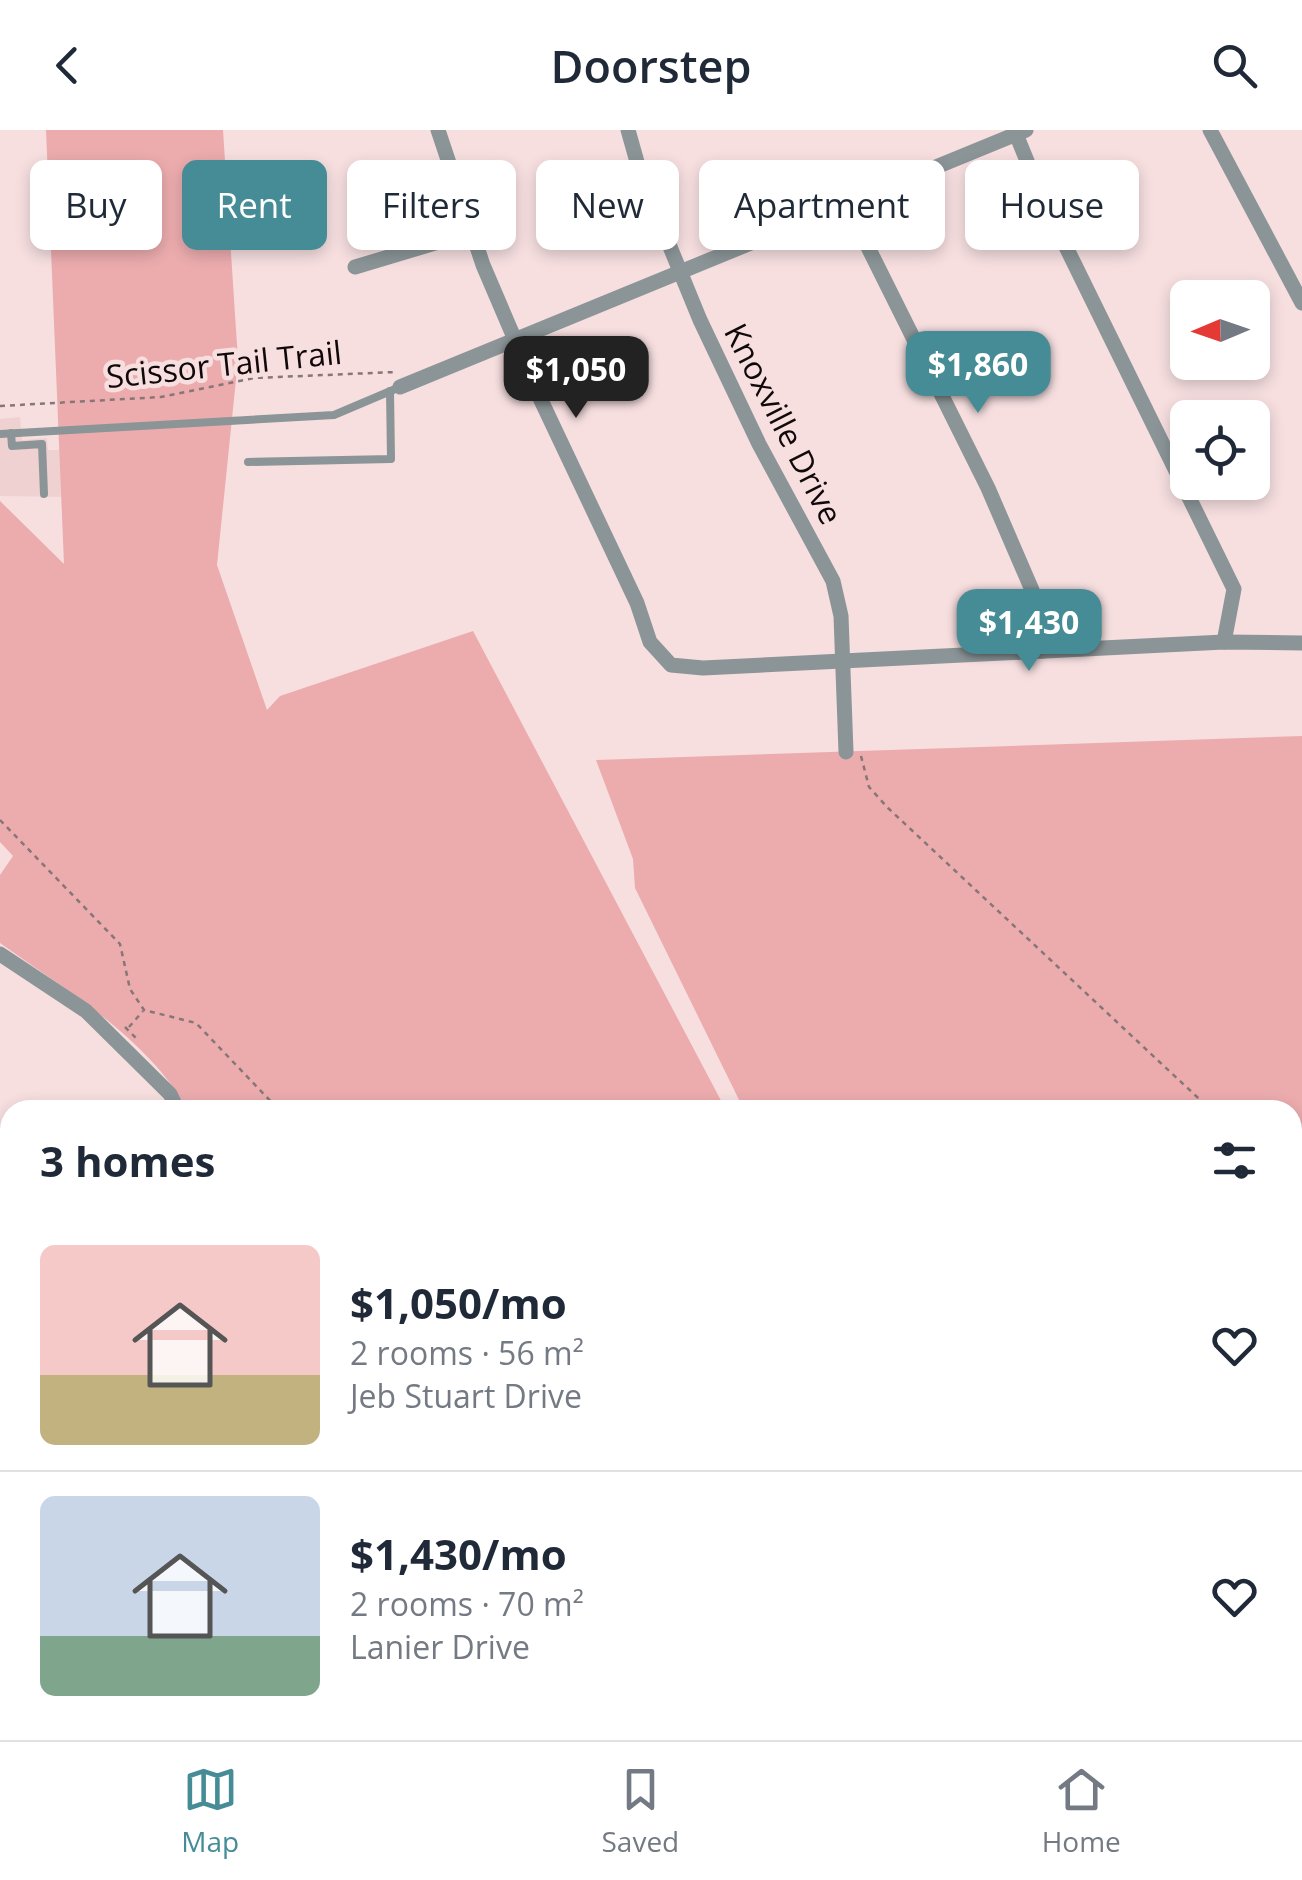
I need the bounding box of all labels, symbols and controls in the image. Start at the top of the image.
text: Doorstep [551,35,751,96]
icon: back [40,38,95,93]
icon: search [1207,38,1262,93]
chip: Buy [30,160,162,250]
chip: Rent [182,160,327,250]
chip: Filters [347,160,516,250]
chip: New [536,160,679,250]
chip: Apartment [699,160,945,250]
chip: House [965,160,1139,250]
north arrow [1170,280,1270,380]
map controls [1170,280,1270,500]
street label: Knoxville Drive [715,316,853,531]
street label: Scissor Tail Trail [104,330,344,397]
pin: $1,860 [897,331,1059,416]
pin: $1,050 [495,336,657,421]
text: $1,860 [928,342,1028,385]
text: $1,050 [526,347,626,390]
button: locate [1170,400,1270,500]
pin: $1,430 [948,589,1110,674]
text: $1,430 [979,600,1079,643]
text: 3 homes [40,1132,215,1189]
icon: filters [1207,1133,1262,1188]
text: $1,050/mo [350,1274,567,1331]
icon: home [120,1285,240,1405]
icon: heart [1207,1318,1262,1373]
text: 2 rooms · 56 m² [350,1331,584,1374]
text: Jeb Stuart Drive [350,1374,582,1417]
text: $1,430/mo [350,1525,567,1582]
icon: home [120,1536,240,1656]
icon: heart [1207,1569,1262,1624]
text: 2 rooms · 70 m² [350,1582,584,1625]
text: Lanier Drive [350,1625,530,1668]
tab: Map [181,1762,239,1860]
tab: Saved [601,1762,679,1860]
tab: Home [1042,1762,1121,1860]

